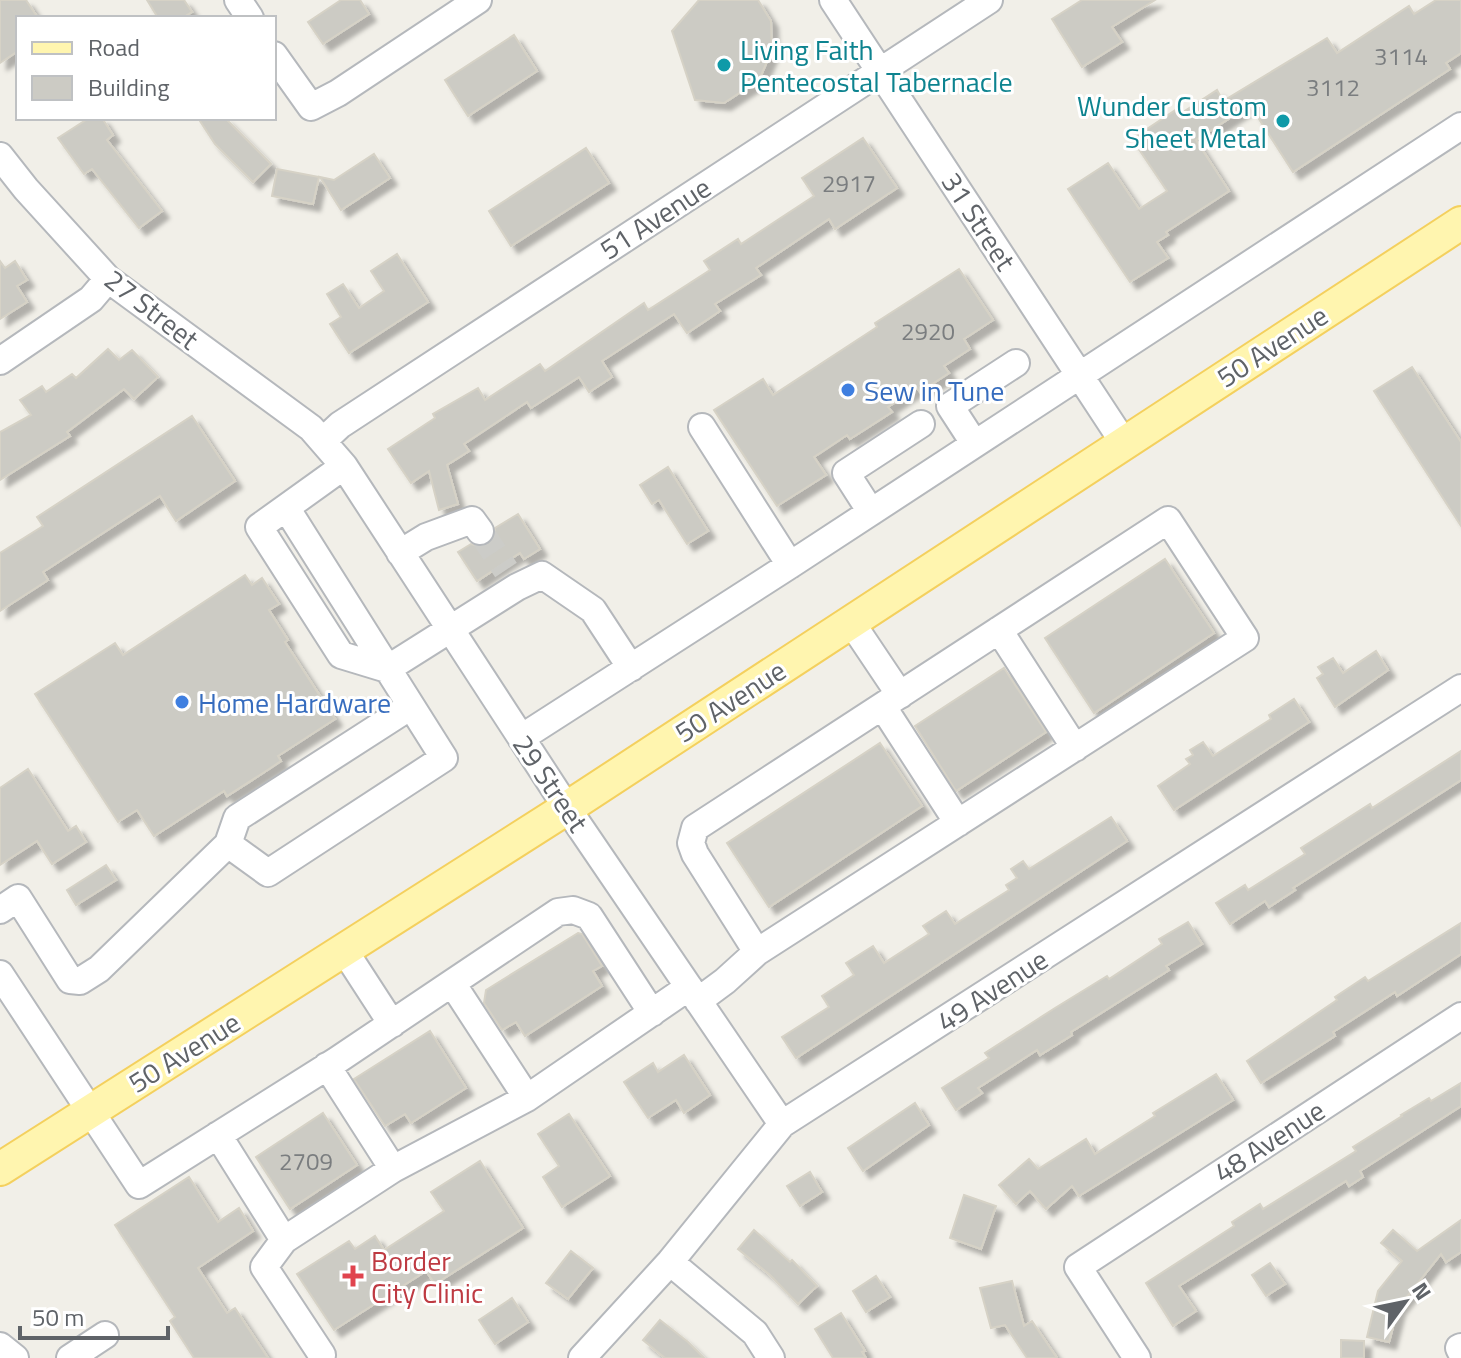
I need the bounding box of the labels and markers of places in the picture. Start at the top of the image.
place label: Living Faith Pentecostal Tabernacle [740,28,1013,103]
marker: Living Faith Pentecostal Tabernacle [715,56,733,74]
place label: Wunder Custom Sheet Metal [1077,84,1267,159]
marker: Wunder Custom Sheet Metal [1274,112,1292,130]
place label: Sew in Tune [864,369,1004,412]
marker: Sew in Tune [839,381,857,399]
place label: Home Hardware [198,681,391,724]
marker: Home Hardware [173,693,191,711]
place label: Border City Clinic [371,1239,483,1314]
marker: Border City Clinic [342,1265,364,1287]

